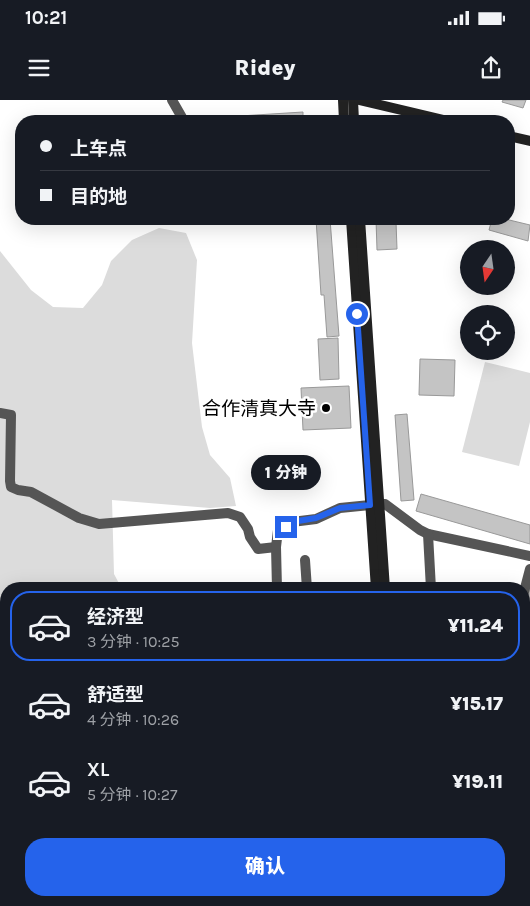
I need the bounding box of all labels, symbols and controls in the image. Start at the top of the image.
text: 10:21 [25,7,67,29]
icon: menu [25,54,53,82]
icon: share [477,54,505,82]
text: Ridey [235,55,295,81]
text: 上车点 [70,138,127,160]
text: 目的地 [70,186,127,208]
north arrow [460,240,515,295]
map controls [460,240,515,360]
route start [346,303,368,325]
button: locate [460,305,515,360]
place label: 合作清真大寺 [202,398,316,420]
marker: 合作清真大寺 [320,402,332,414]
callout: 1 分钟 [251,454,321,490]
text: 1 分钟 [265,463,307,482]
route end [275,516,297,538]
icon: car [27,604,72,649]
text: 经济型 [87,606,144,628]
text: ¥11.24 [448,615,503,637]
text: 3 分钟 · 10:25 [87,632,179,651]
icon: car [27,682,72,727]
text: 舒适型 [87,684,144,706]
text: ¥15.17 [450,693,503,715]
text: 4 分钟 · 10:26 [87,710,179,729]
text: XL [87,759,109,781]
icon: car [27,760,72,805]
text: ¥19.11 [452,771,503,793]
text: 5 分钟 · 10:27 [87,785,178,804]
button: 确认 [25,838,505,896]

